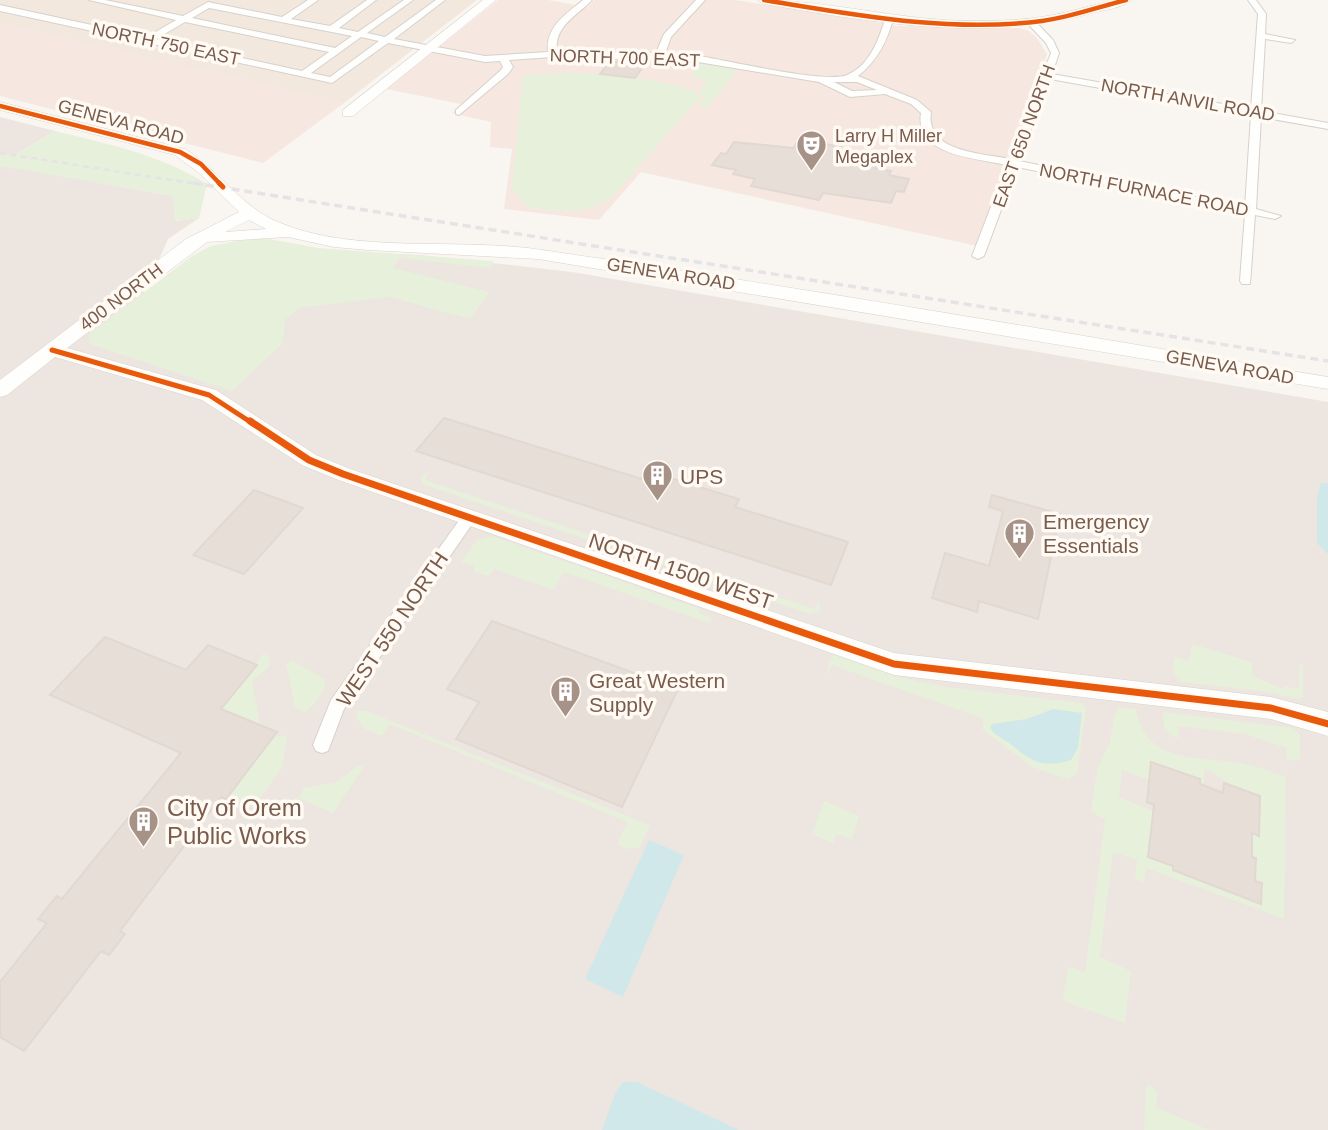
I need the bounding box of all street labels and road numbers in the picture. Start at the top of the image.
street label: NORTH 750 EAST [90,19,242,69]
street label: NORTH 700 EAST [549,45,701,71]
street label: EAST 650 NORTH [989,62,1059,210]
street label: NORTH ANVIL ROAD [1100,75,1276,125]
street label: GENEVA ROAD [56,96,186,148]
street label: NORTH FURNACE ROAD [1038,160,1250,220]
street label: GENEVA ROAD [605,254,737,294]
street label: 400 NORTH [76,259,166,335]
street label: GENEVA ROAD [1164,346,1296,388]
street label: NORTH 1500 WEST [586,529,776,613]
street label: WEST 550 NORTH [332,547,452,711]

